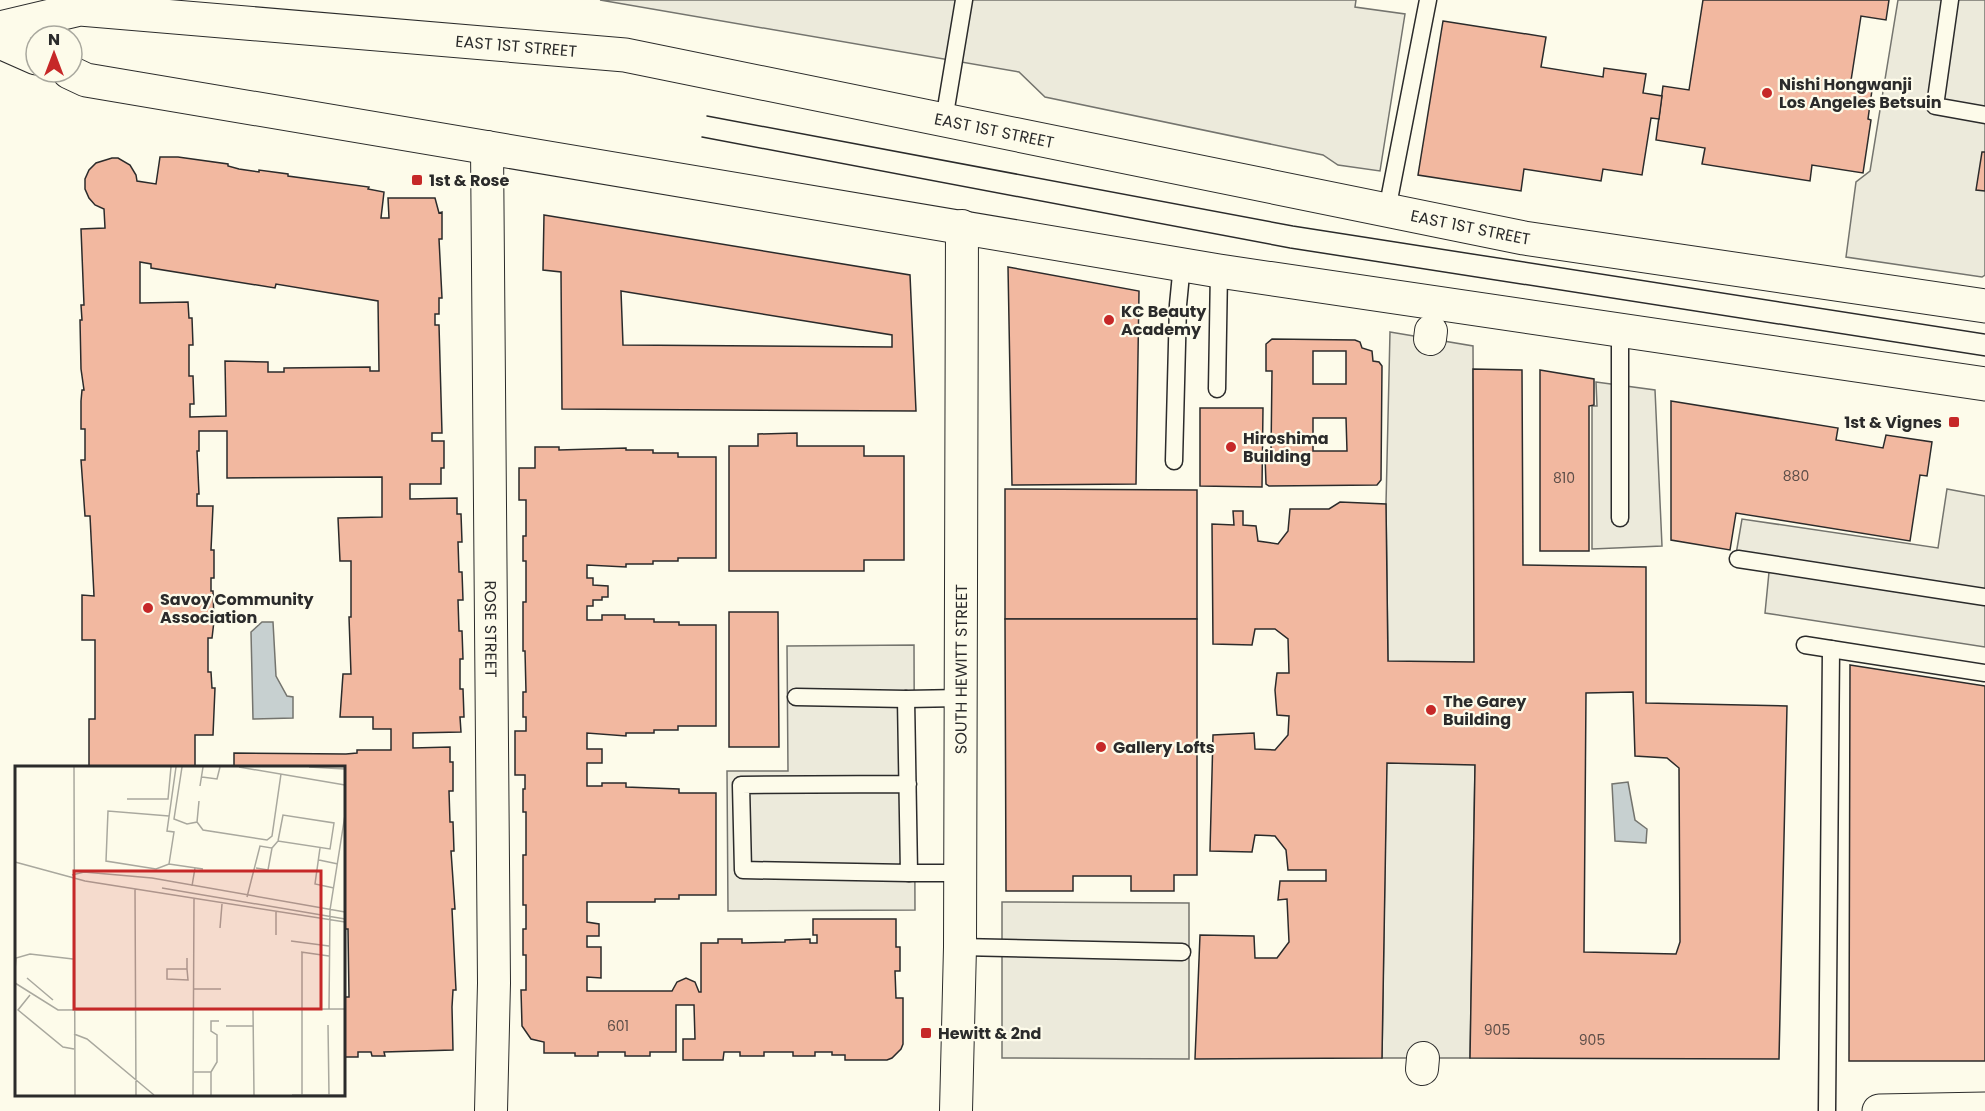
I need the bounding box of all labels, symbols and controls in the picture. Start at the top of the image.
north arrow [24,24,84,84]
text: N [48,28,60,51]
street label: EAST 1ST STREET [455,30,578,63]
place label: Nishi Hongwanji Los Angeles Betsuin [1779,73,1941,114]
marker: Nishi Hongwanji Los Angeles Betsuin [1760,86,1774,100]
street label: EAST 1ST STREET [932,107,1056,154]
place label: 1st & Rose [429,169,510,192]
marker: 1st & Rose [410,173,424,187]
street label: EAST 1ST STREET [1408,204,1532,251]
place label: KC Beauty Academy [1121,300,1207,341]
marker: KC Beauty Academy [1102,313,1116,327]
place label: 1st & Vignes [1844,411,1942,434]
marker: 1st & Vignes [1947,415,1961,429]
place label: Hiroshima Building [1243,427,1329,468]
marker: Hiroshima Building [1224,440,1238,454]
house number: 880 [1783,466,1809,486]
house number: 810 [1553,468,1575,488]
street label: ROSE STREET [479,580,502,678]
street label: SOUTH HEWITT STREET [950,584,973,754]
place label: Savoy Community Association [160,588,314,629]
marker: Savoy Community Association [141,601,155,615]
place label: The Garey Building [1443,690,1527,731]
marker: The Garey Building [1424,703,1438,717]
place label: Gallery Lofts [1113,736,1215,759]
marker: Gallery Lofts [1094,740,1108,754]
inset map [15,766,345,1096]
house number: 601 [607,1016,629,1036]
house number: 905 [1484,1020,1510,1040]
place label: Hewitt & 2nd [938,1022,1041,1045]
marker: Hewitt & 2nd [919,1026,933,1040]
house number: 905 [1579,1030,1605,1050]

